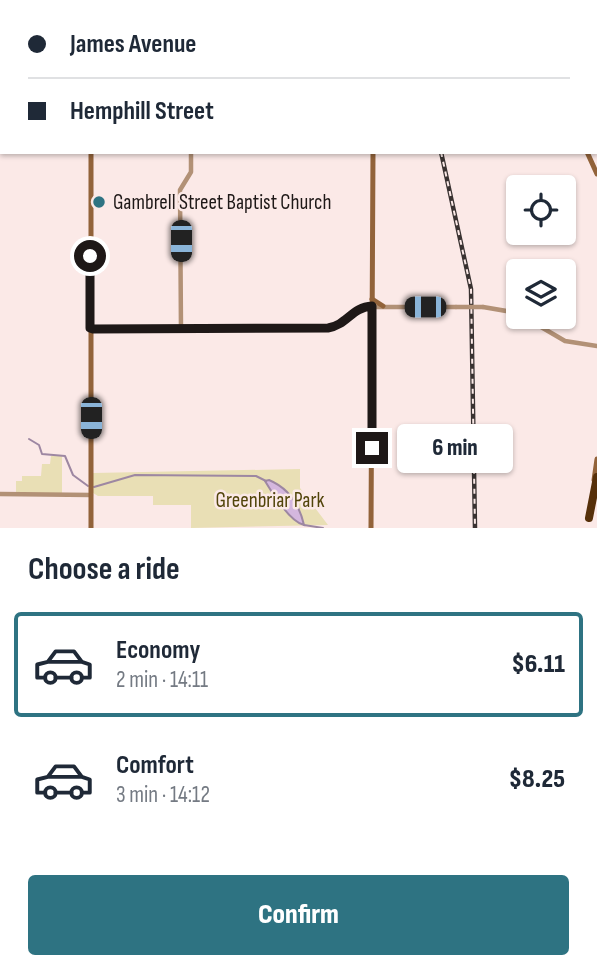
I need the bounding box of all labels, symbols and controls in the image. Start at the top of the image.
text: James Avenue [70,29,196,60]
text: Hemphill Street [70,96,214,127]
map controls [506,175,576,329]
button: locate [506,175,576,245]
place label: Gambrell Street Baptist Church [113,190,331,215]
marker: Gambrell Street Baptist Church [91,194,107,210]
car [171,220,192,262]
route start [74,240,106,272]
button: layers [506,259,576,329]
car [405,297,447,318]
car [81,397,102,439]
callout: 6 min [396,424,512,472]
route end [356,432,388,464]
text: 6 min [432,434,478,462]
park label: Greenbriar Park [216,488,324,513]
text: Choose a ride [28,550,180,589]
icon: car [32,633,95,696]
text: Economy [116,635,200,666]
text: $6.11 [511,649,565,680]
text: 2 min · 14:11 [116,666,208,694]
icon: car [32,748,95,811]
text: Comfort [116,750,194,781]
text: $8.25 [509,764,565,795]
text: 3 min · 14:12 [116,781,210,809]
button: Confirm [28,875,569,955]

